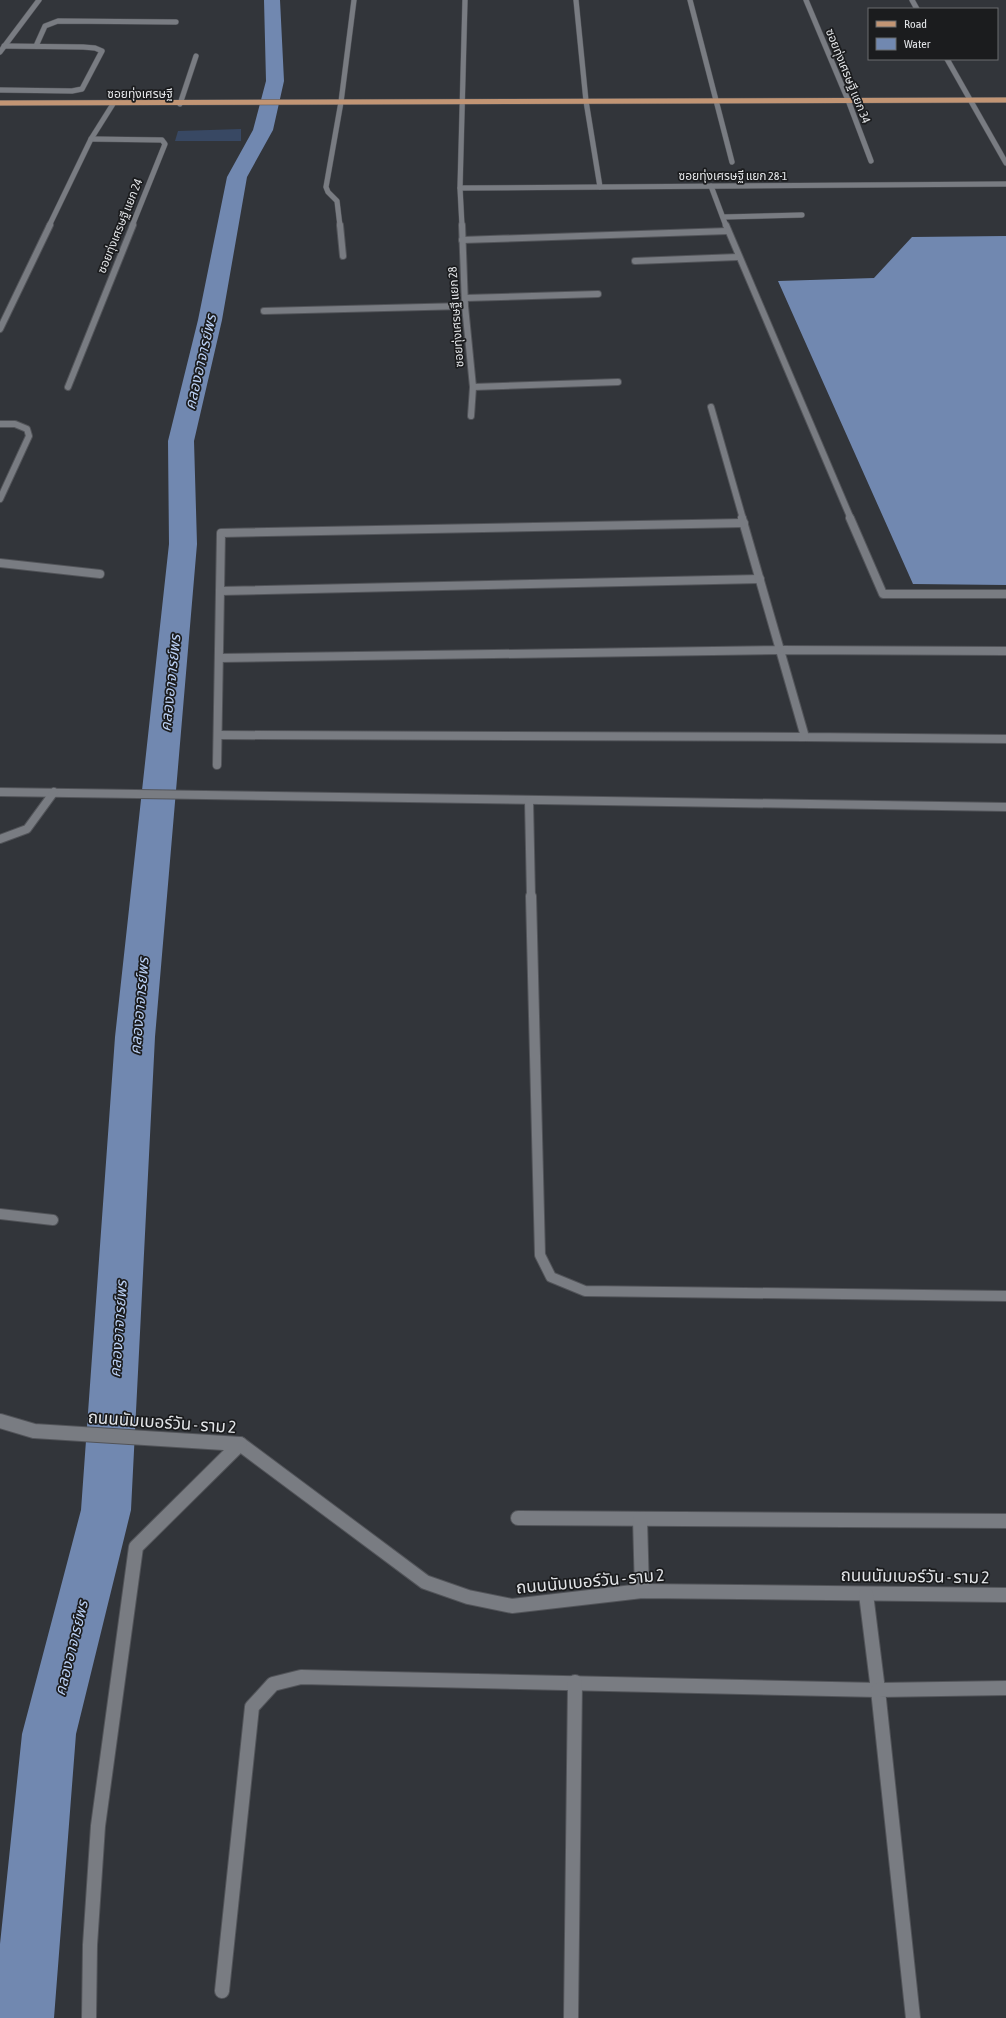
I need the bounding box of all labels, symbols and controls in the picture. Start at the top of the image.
legend [868,8,998,60]
text: Road [904,17,927,31]
street label: ซอยทุ่งเศรษฐี แยก 34 [823,27,874,126]
text: Water [904,37,931,51]
street label: ซอยทุ่งเศรษฐี [107,87,173,101]
street label: ซอยทุ่งเศรษฐี แยก 28-1 [679,169,788,183]
street label: ซอยทุ่งเศรษฐี แยก 24 [95,176,146,275]
street label: ซอยทุ่งเศรษฐี แยก 28 [445,266,467,368]
water label: คลองอาจารย์พร [181,311,220,411]
water label: คลองอาจารย์พร [156,632,184,732]
water label: คลองอาจารย์พร [126,955,152,1055]
water label: คลองอาจารย์พร [106,1278,130,1378]
street label: ถนนนัมเบอร์วัน - ราม 2 [87,1407,237,1437]
street label: ถนนนัมเบอร์วัน - ราม 2 [515,1565,665,1597]
street label: ถนนนัมเบอร์วัน - ราม 2 [840,1565,990,1587]
water label: คลองอาจารย์พร [51,1597,91,1697]

